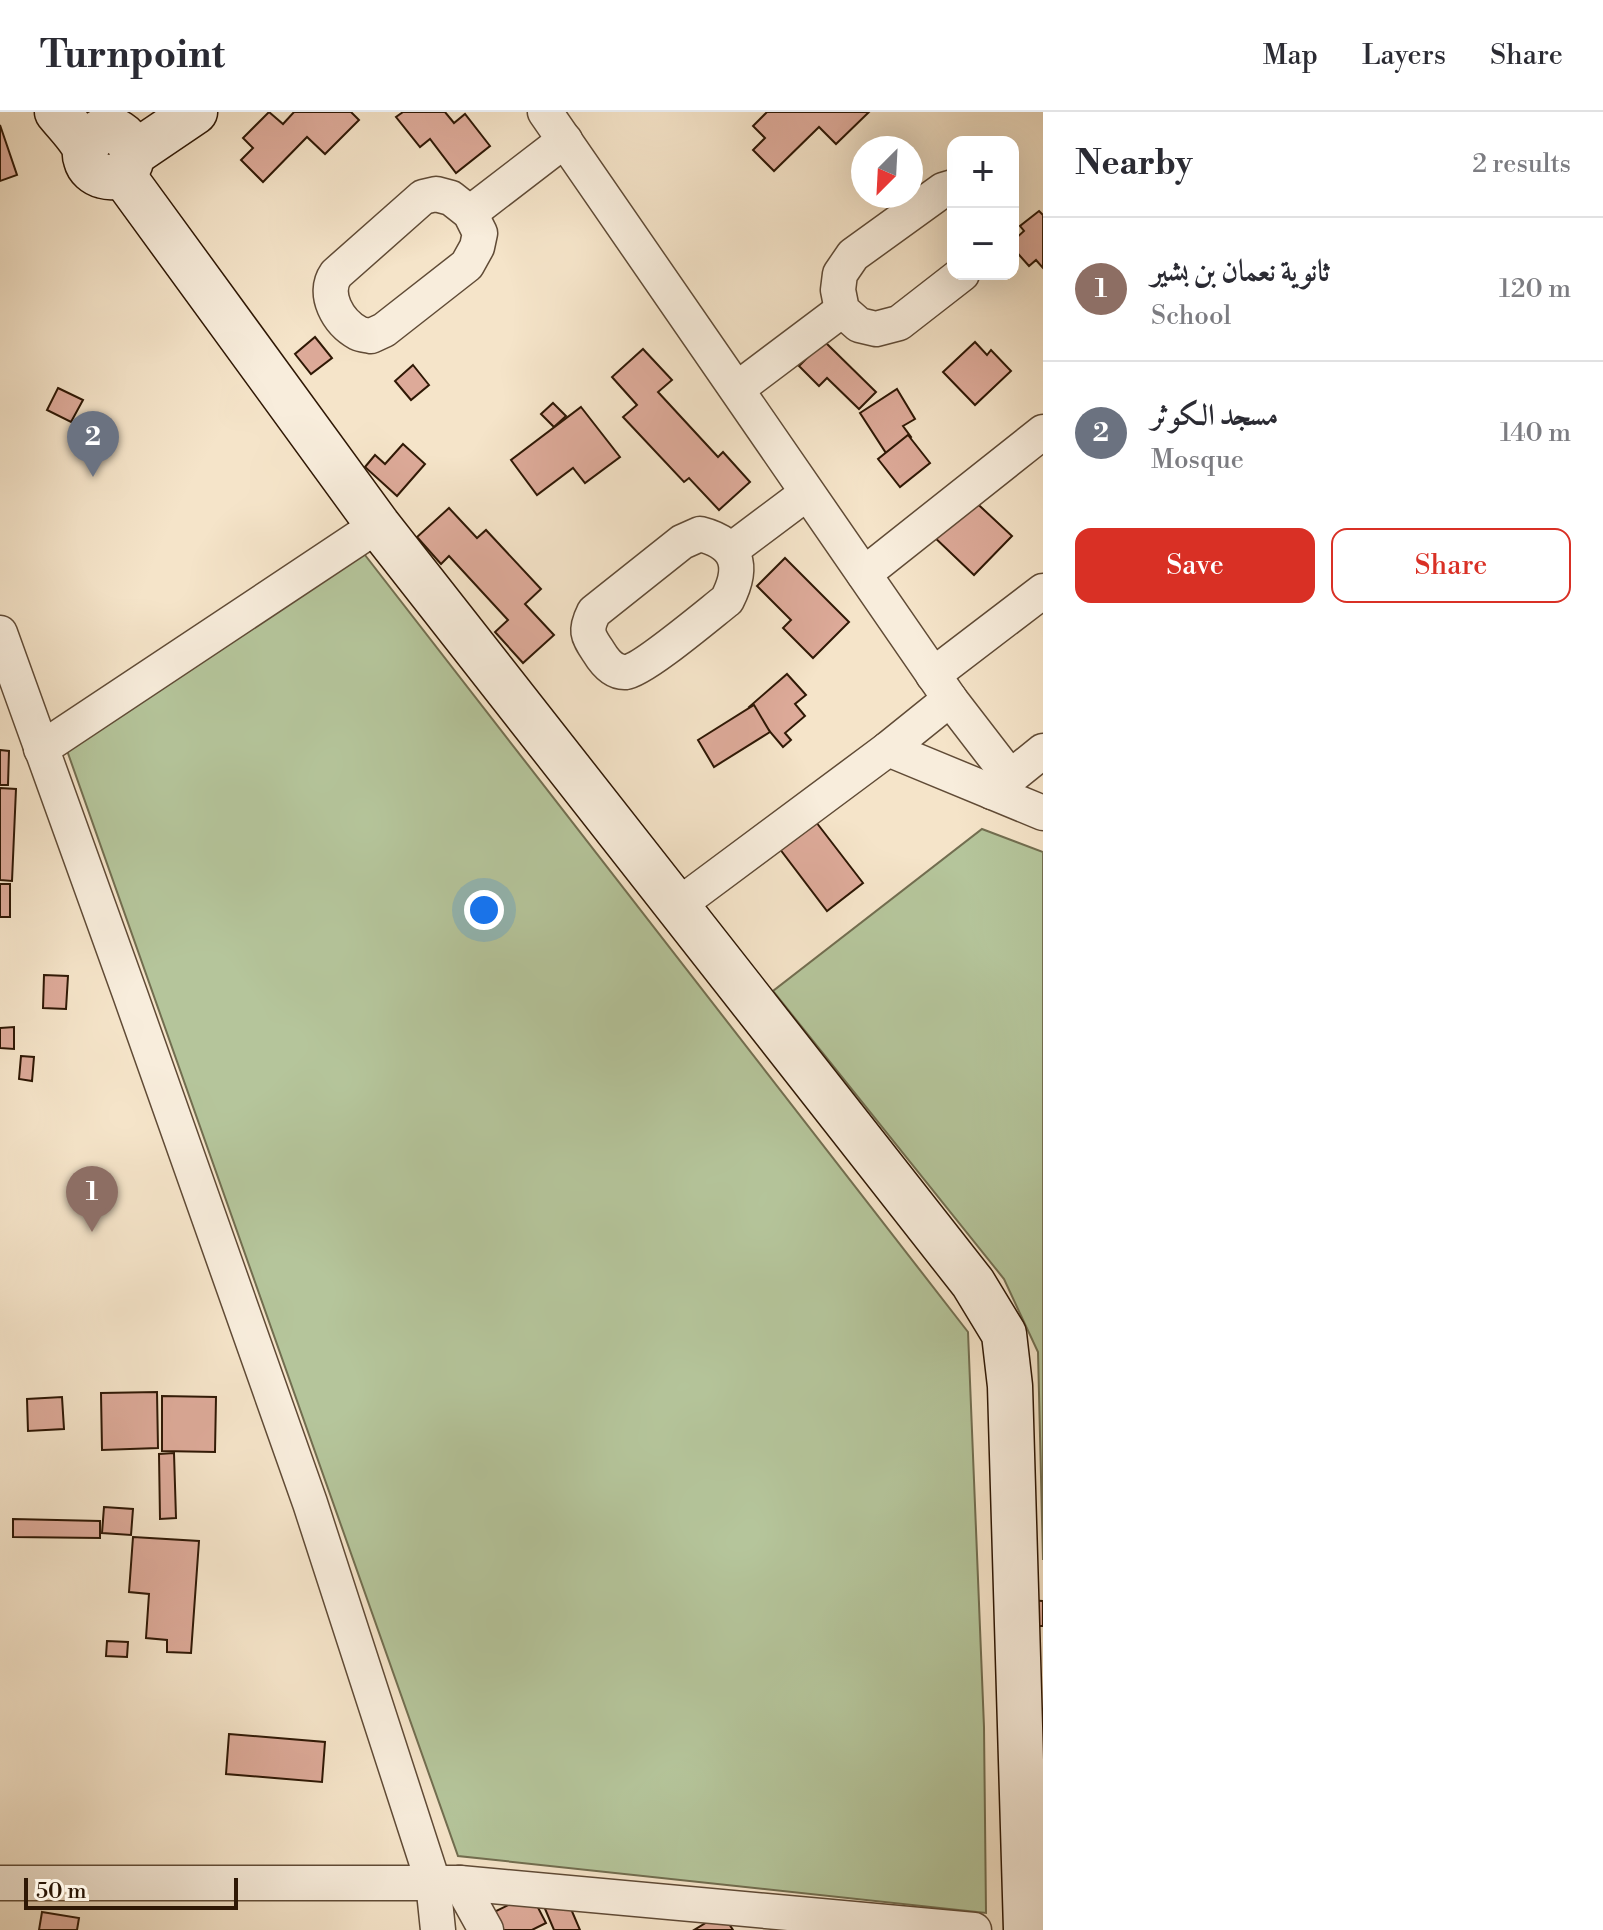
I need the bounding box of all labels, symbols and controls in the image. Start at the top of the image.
text: Turnpoint [40,32,225,79]
text: Map [1263,38,1318,73]
text: Layers [1362,38,1446,73]
text: Share [1490,38,1563,73]
north arrow [851,136,923,208]
map controls [947,136,1019,280]
button: + [947,136,1019,208]
text: Nearby [1075,143,1193,185]
text: 2 results [1472,148,1571,180]
button: − [947,208,1019,280]
text: ثانوية نعمان بن بشير [1151,253,1330,291]
text: 1 [1095,273,1107,305]
text: 120 m [1499,273,1571,305]
text: School [1151,300,1231,332]
text: مسجد الكوثر [1151,397,1278,435]
pin: 2 [67,411,119,477]
text: 2 [1093,417,1109,449]
text: 140 m [1500,417,1571,449]
text: Mosque [1151,444,1244,476]
button: Save [1075,528,1315,603]
button: Share [1331,528,1571,603]
your location [464,890,504,930]
pin: 1 [66,1166,118,1232]
scale bar [24,1874,238,1910]
text: 50 m [36,1878,87,1905]

